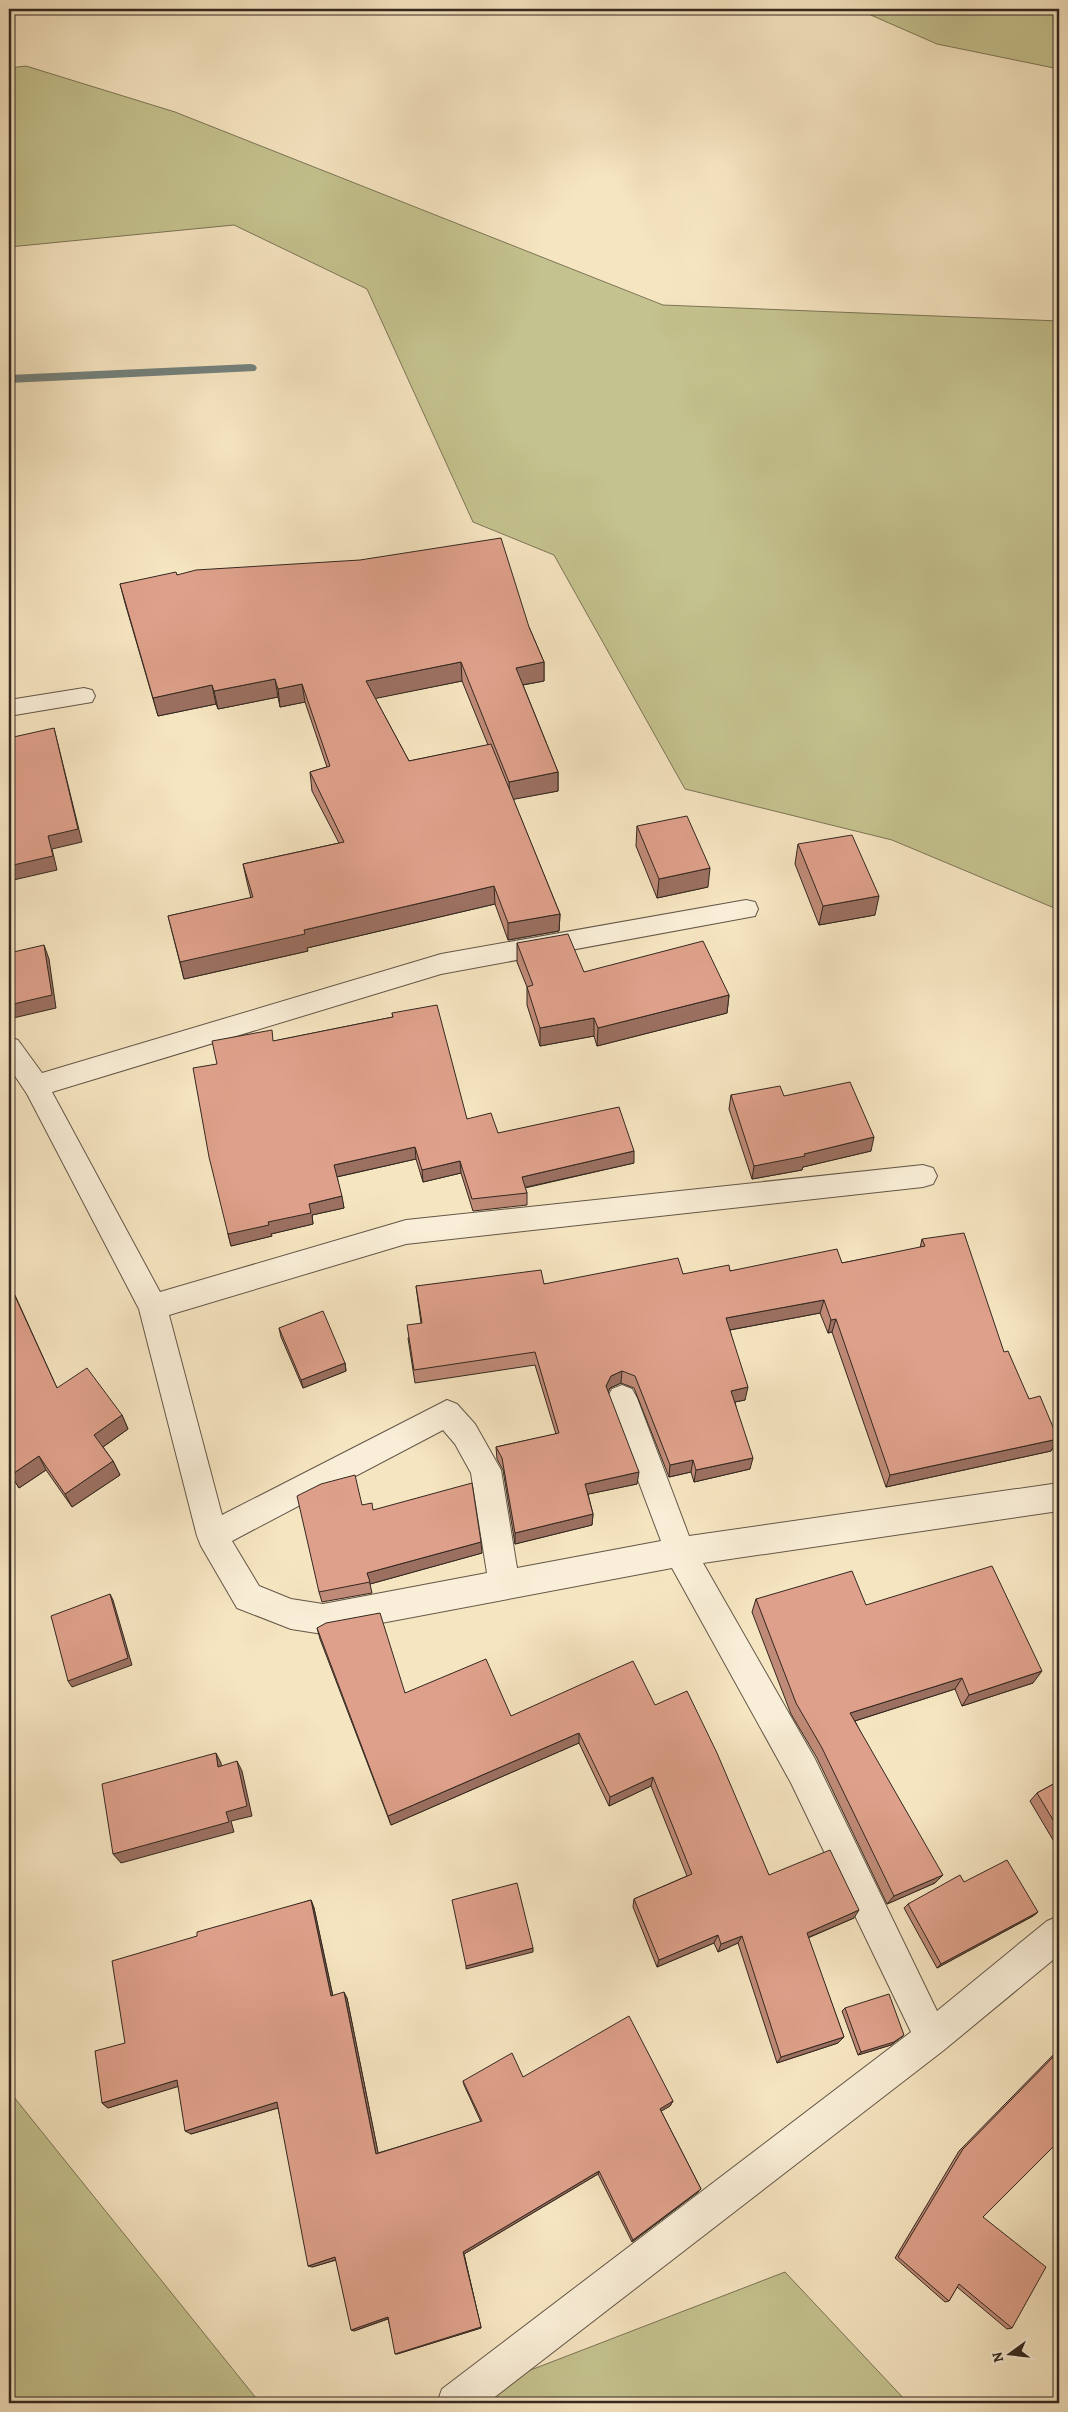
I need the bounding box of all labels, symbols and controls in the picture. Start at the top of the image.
north arrow [986,2330,1036,2380]
text: N [987,2350,1008,2365]

